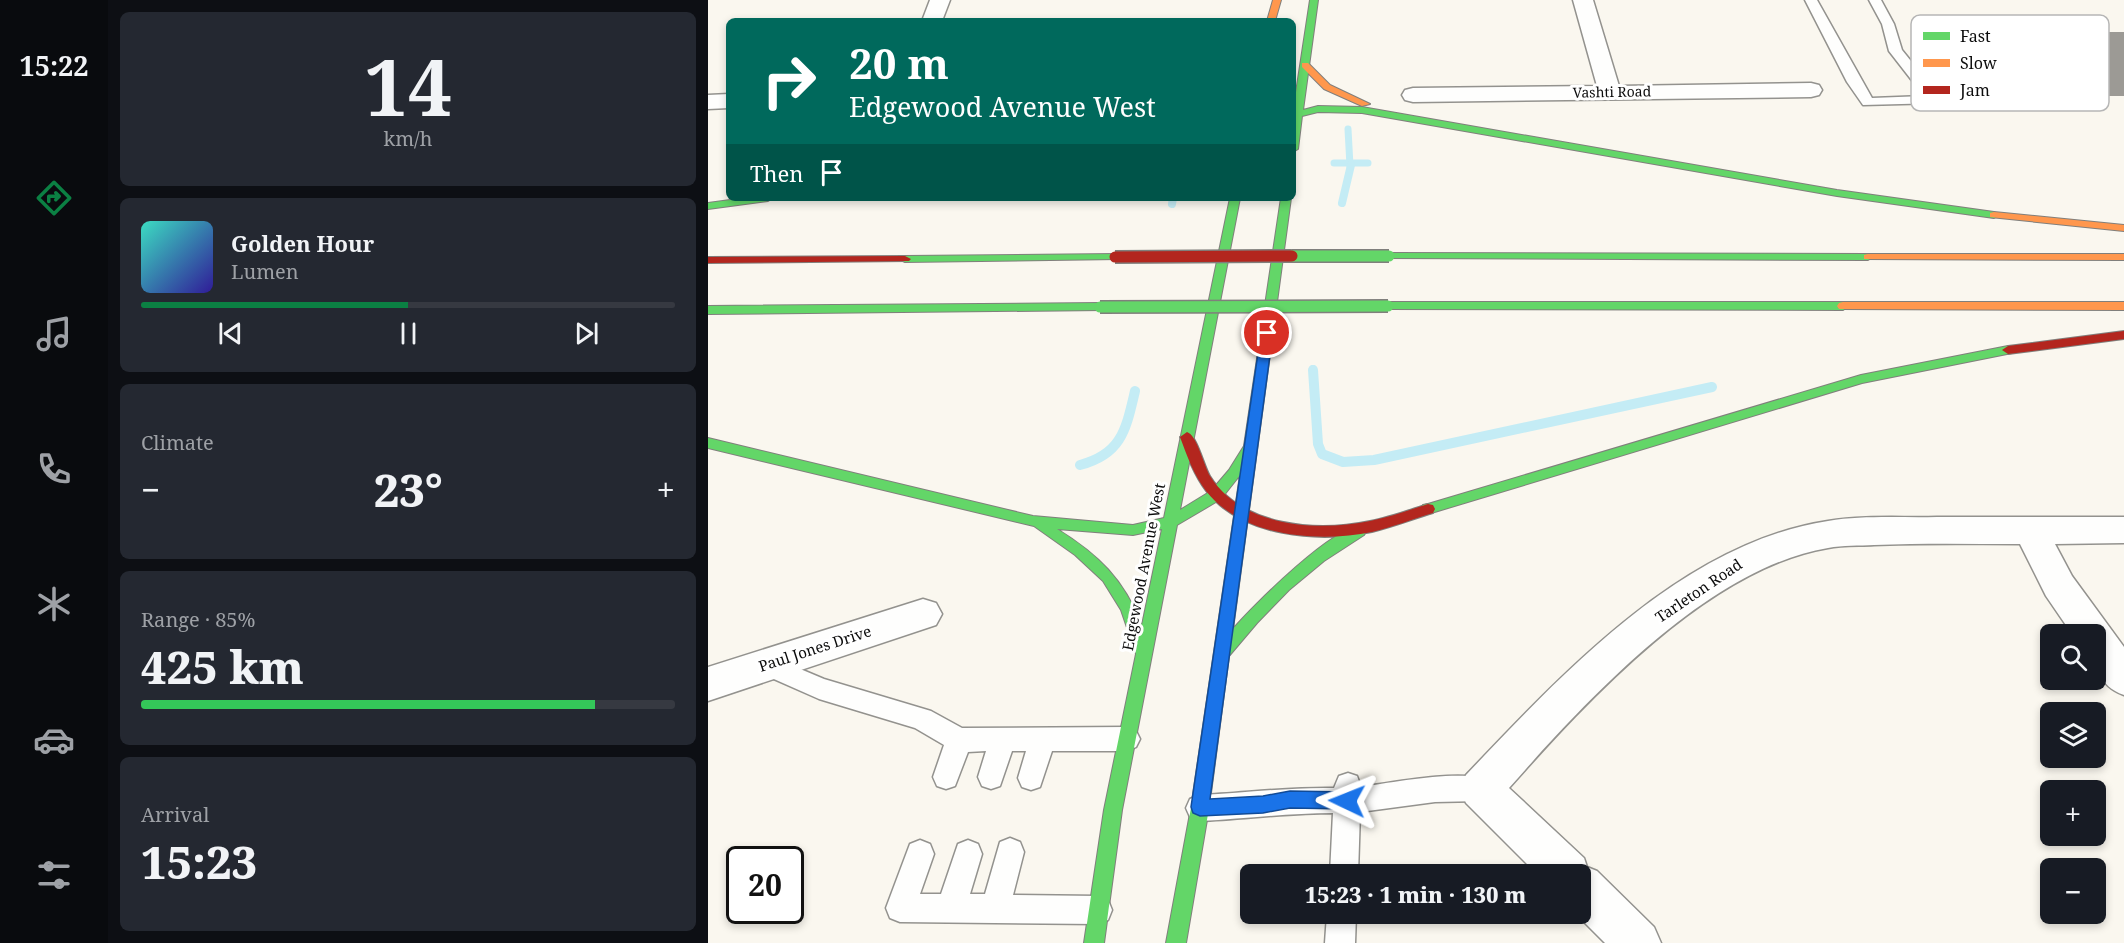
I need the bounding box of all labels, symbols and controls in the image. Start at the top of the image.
legend [1911,15,2109,111]
text: Fast [1960,25,1991,47]
text: 14 [364,33,452,139]
text: 20 m [849,34,949,91]
icon: right [750,42,828,120]
text: 15:22 [19,47,89,84]
text: Slow [1960,52,1997,74]
text: Jam [1959,79,1990,101]
street label: Vashti Road [1573,81,1652,102]
text: Edgewood Avenue West [849,88,1156,125]
text: km/h [383,125,433,152]
icon: arrive [815,156,848,189]
text: Then [750,158,803,188]
icon: directions [33,177,75,219]
text: Golden Hour [231,228,374,258]
text: Lumen [231,258,299,285]
pin [1241,307,1292,358]
icon: music [33,313,75,355]
icon: arrive [1250,316,1283,349]
icon: previous [214,317,247,350]
icon: pause [392,317,425,350]
icon: next [570,317,603,350]
text: Climate [141,429,214,456]
icon: phone [33,448,75,490]
text: 23° [374,459,443,520]
text: − [141,467,160,512]
text: + [657,467,675,512]
street label: Edgewood Avenue West [1117,481,1169,652]
street label: Tarleton Road [1651,554,1746,627]
icon: climate [33,583,75,625]
text: Range · 85% [141,606,255,633]
street label: Paul Jones Drive [756,620,874,676]
map controls [2040,624,2106,924]
button: search [2040,624,2106,690]
text: 425 km [141,636,304,697]
button: layers [2040,702,2106,768]
icon: car [33,719,75,761]
position arrow [1315,769,1379,833]
button: + [2040,780,2106,846]
text: Arrival [141,801,209,828]
text: 15:23 [141,831,257,892]
speed limit sign: 20 [726,846,804,924]
icon: filters [33,854,75,896]
button: − [2040,858,2106,924]
text: 15:23 · 1 min · 130 m [1305,879,1526,909]

